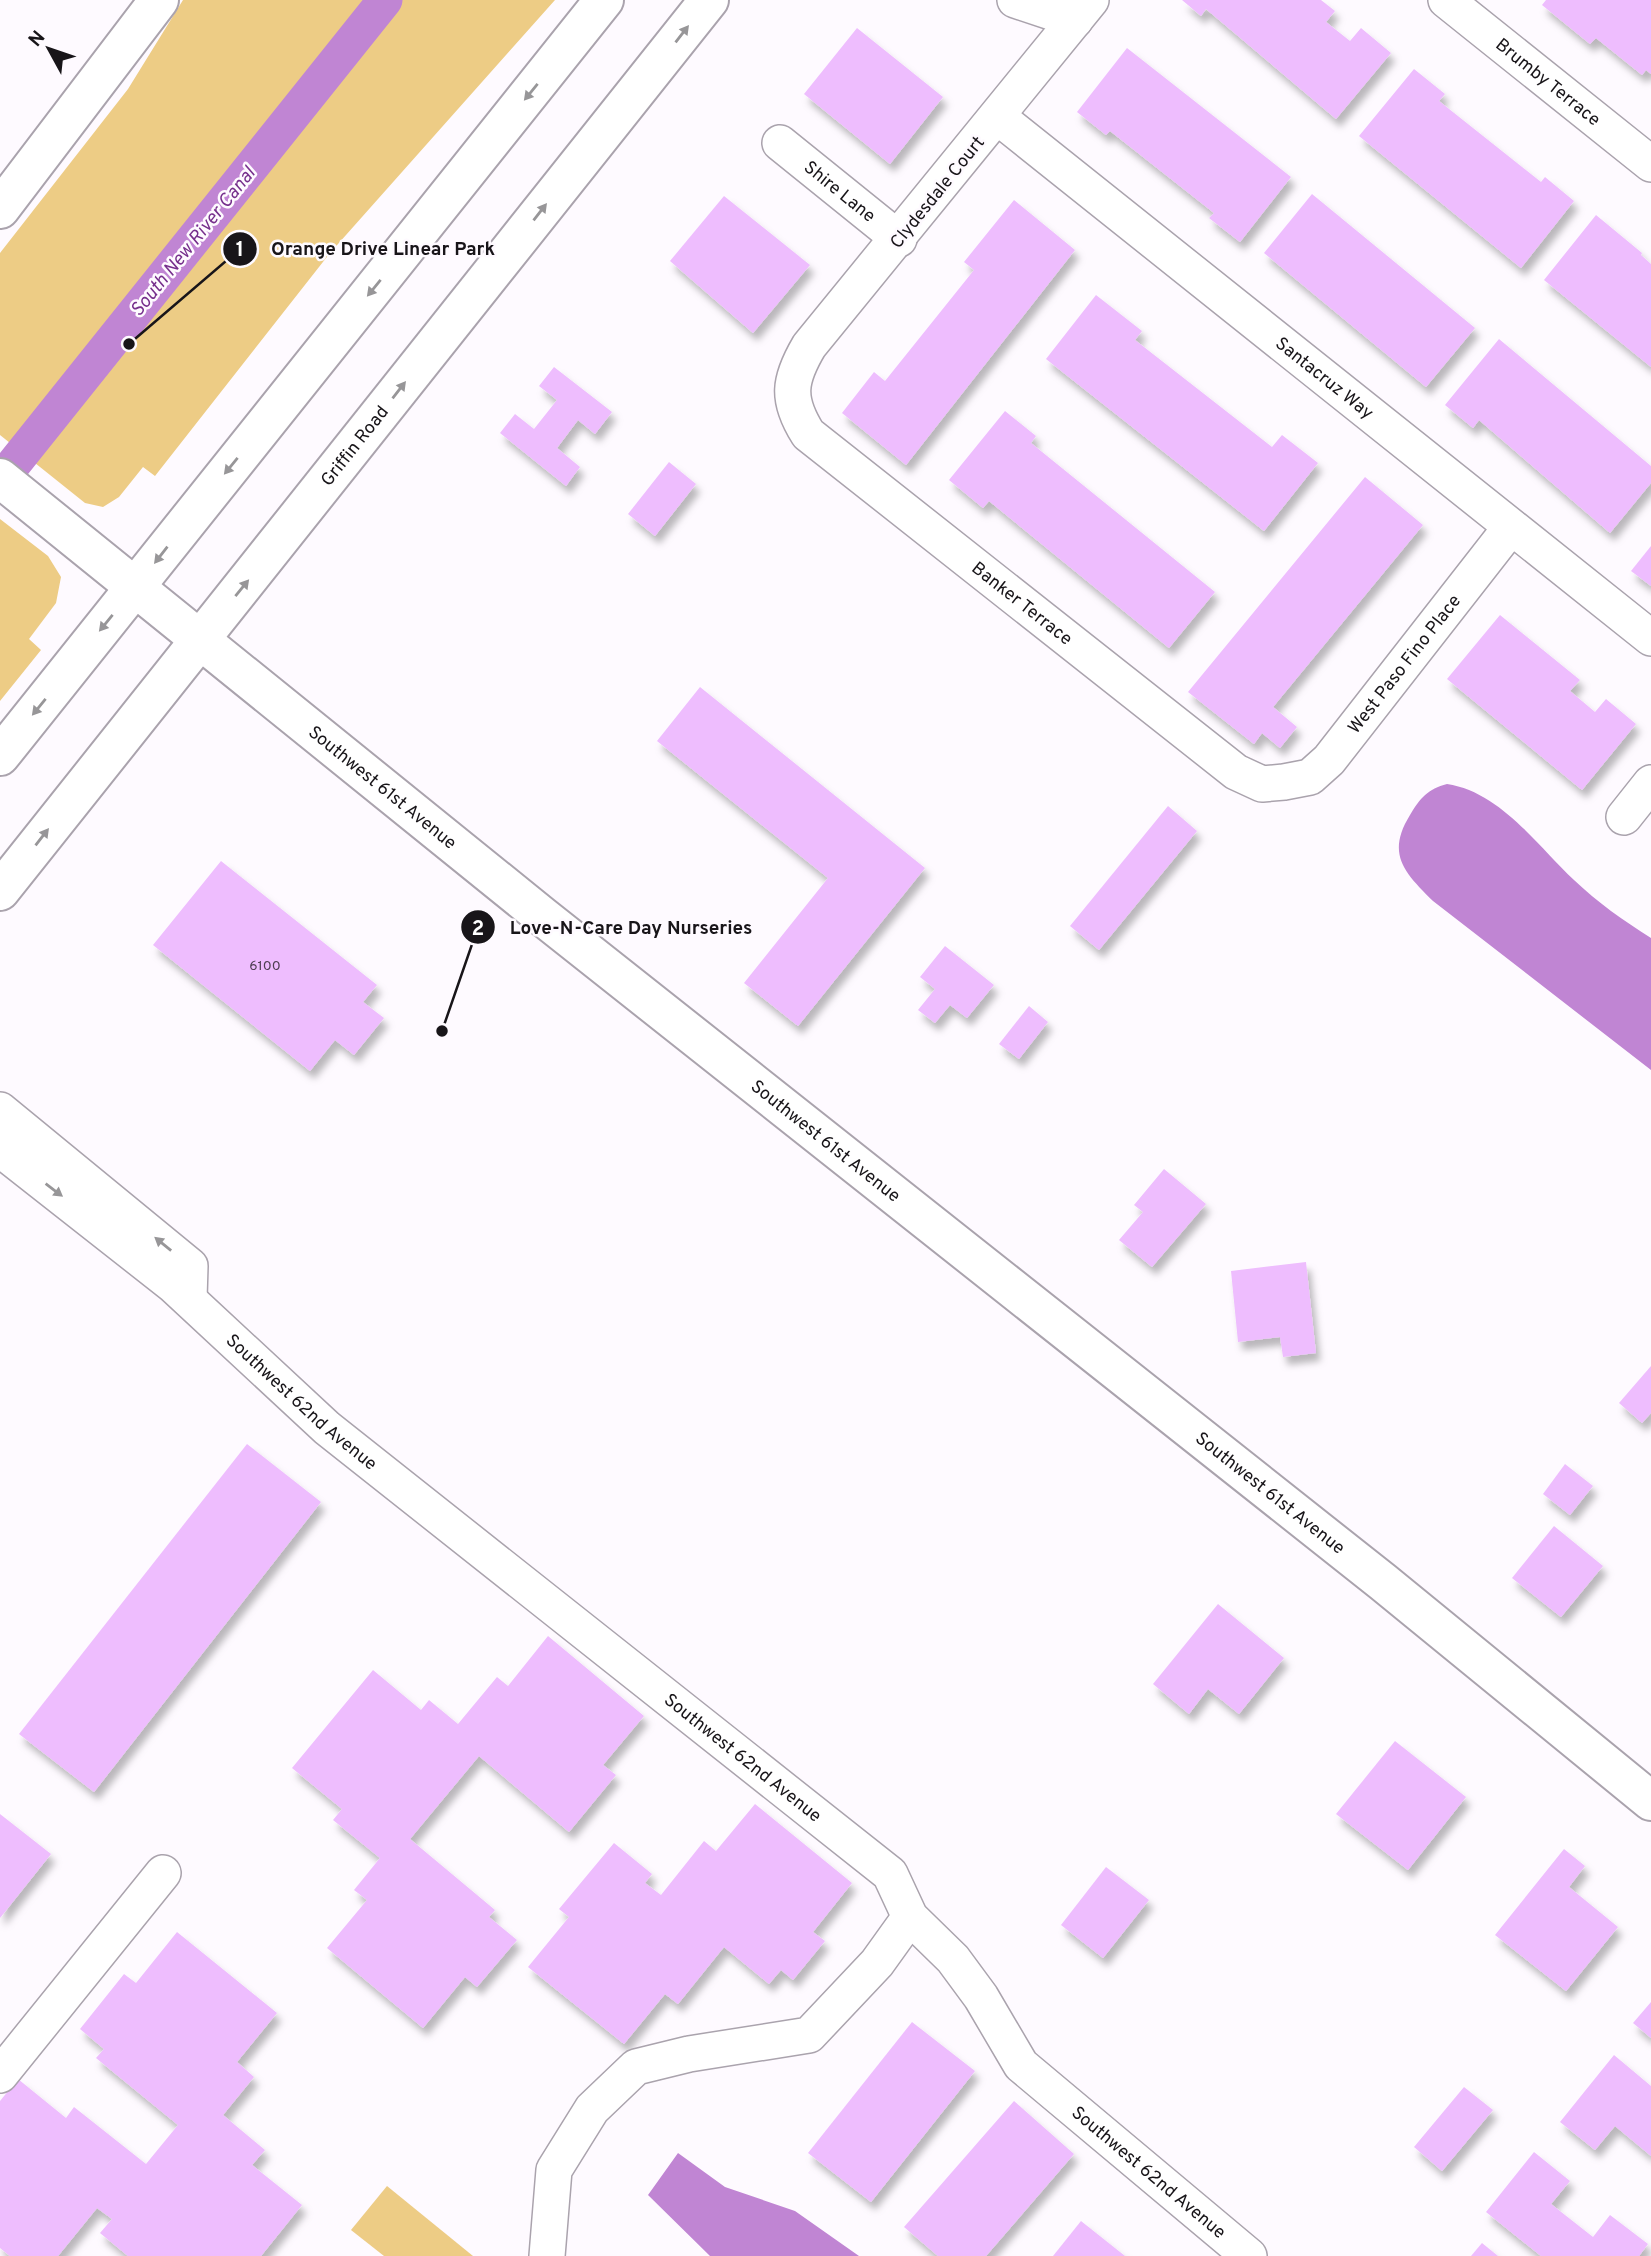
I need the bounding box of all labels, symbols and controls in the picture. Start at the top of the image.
north arrow [14,14,84,84]
one-way arrow [674,25,688,43]
text: N [24,26,51,52]
street label: Brumby Terrace [1490,34,1605,132]
one-way arrow [524,82,539,100]
street label: Clydesdale Court [886,132,991,254]
street label: Shire Lane [798,157,880,228]
water label: South New River Canal [126,162,262,322]
one-way arrow [533,204,548,222]
callout: Orange Drive Linear Park [222,229,509,269]
text: 1 [236,237,244,264]
text: Orange Drive Linear Park [271,238,495,262]
one-way arrow [366,279,381,297]
street label: Santacruz Way [1270,333,1378,425]
one-way arrow [391,382,406,400]
street label: Griffin Road [316,402,395,492]
one-way arrow [224,456,239,474]
one-way arrow [153,545,168,563]
street label: Banker Terrace [966,558,1076,651]
one-way arrow [234,579,249,596]
street label: West Paso Fino Place [1344,590,1467,739]
one-way arrow [99,613,114,631]
one-way arrow [32,699,47,716]
street label: Southwest 61st Avenue [303,721,461,855]
one-way arrow [35,829,50,847]
callout: Love-N-Care Day Nurseries [461,907,766,947]
text: 2 [472,916,484,943]
text: Love-N-Care Day Nurseries [510,917,752,941]
house number: 6100 [249,958,281,975]
street label: Southwest 61st Avenue [746,1076,904,1208]
one-way arrow [45,1183,64,1197]
one-way arrow [155,1236,173,1251]
street label: Southwest 62nd Avenue [220,1330,381,1476]
street label: Southwest 61st Avenue [1190,1428,1349,1560]
street label: Southwest 62nd Avenue [659,1689,826,1828]
street label: Southwest 62nd Avenue [1066,2102,1230,2245]

